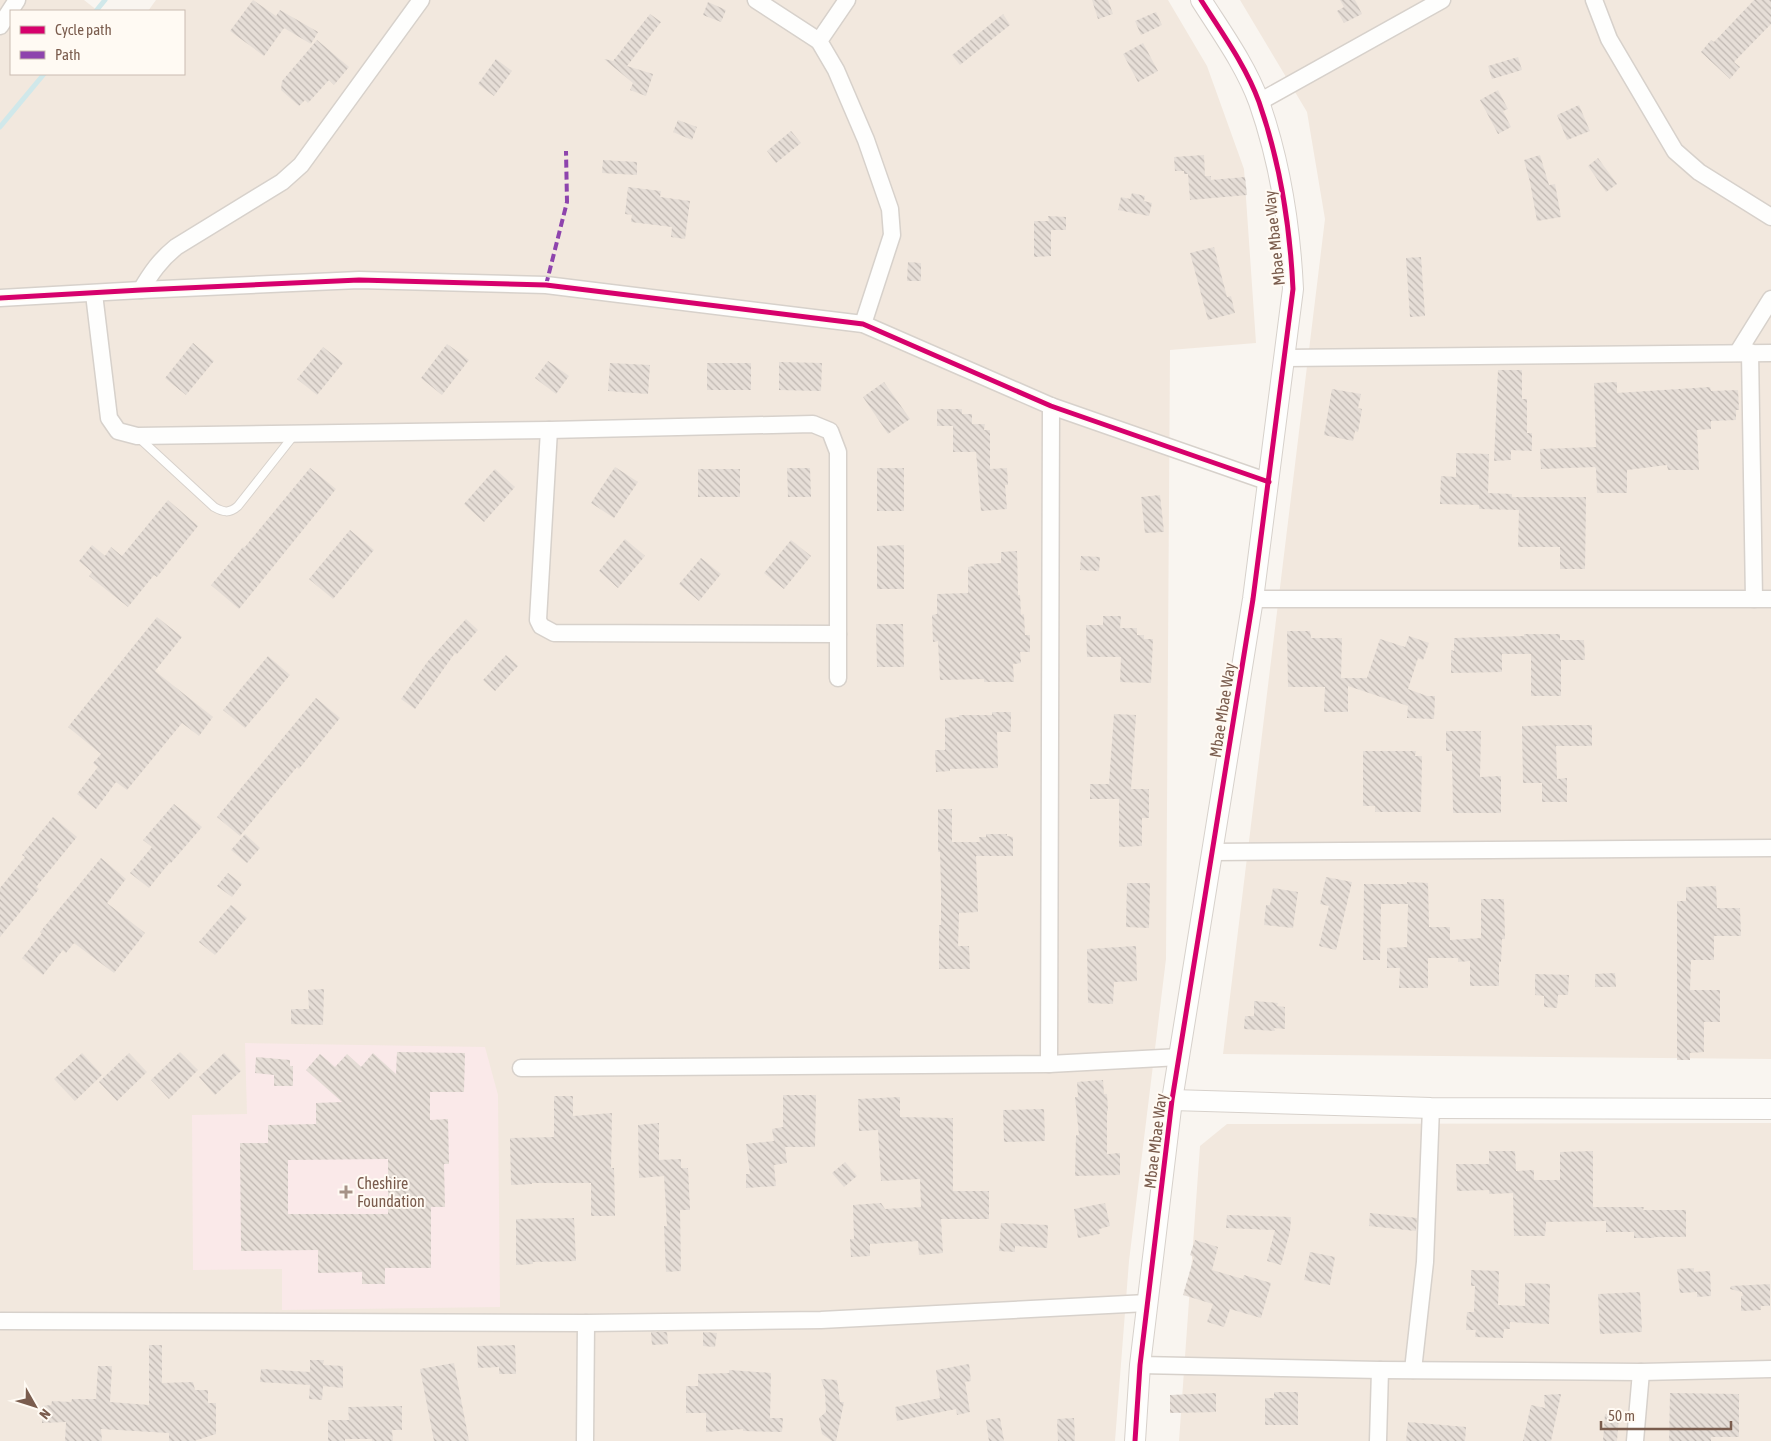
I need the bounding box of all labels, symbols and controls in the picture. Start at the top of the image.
legend [10,10,185,75]
text: Cycle path [55,21,112,38]
text: Path [55,46,81,63]
street label: Mbae Mbae Way [1260,189,1289,286]
street label: Mbae Mbae Way [1206,661,1239,759]
street label: Mbae Mbae Way [1140,1092,1171,1190]
place label: Cheshire Foundation [357,1174,425,1210]
marker: Cheshire Foundation [339,1185,353,1199]
north arrow [10,1381,60,1431]
scale bar [1601,1398,1731,1430]
text: N [36,1406,54,1422]
text: 50 m [1608,1407,1635,1424]

